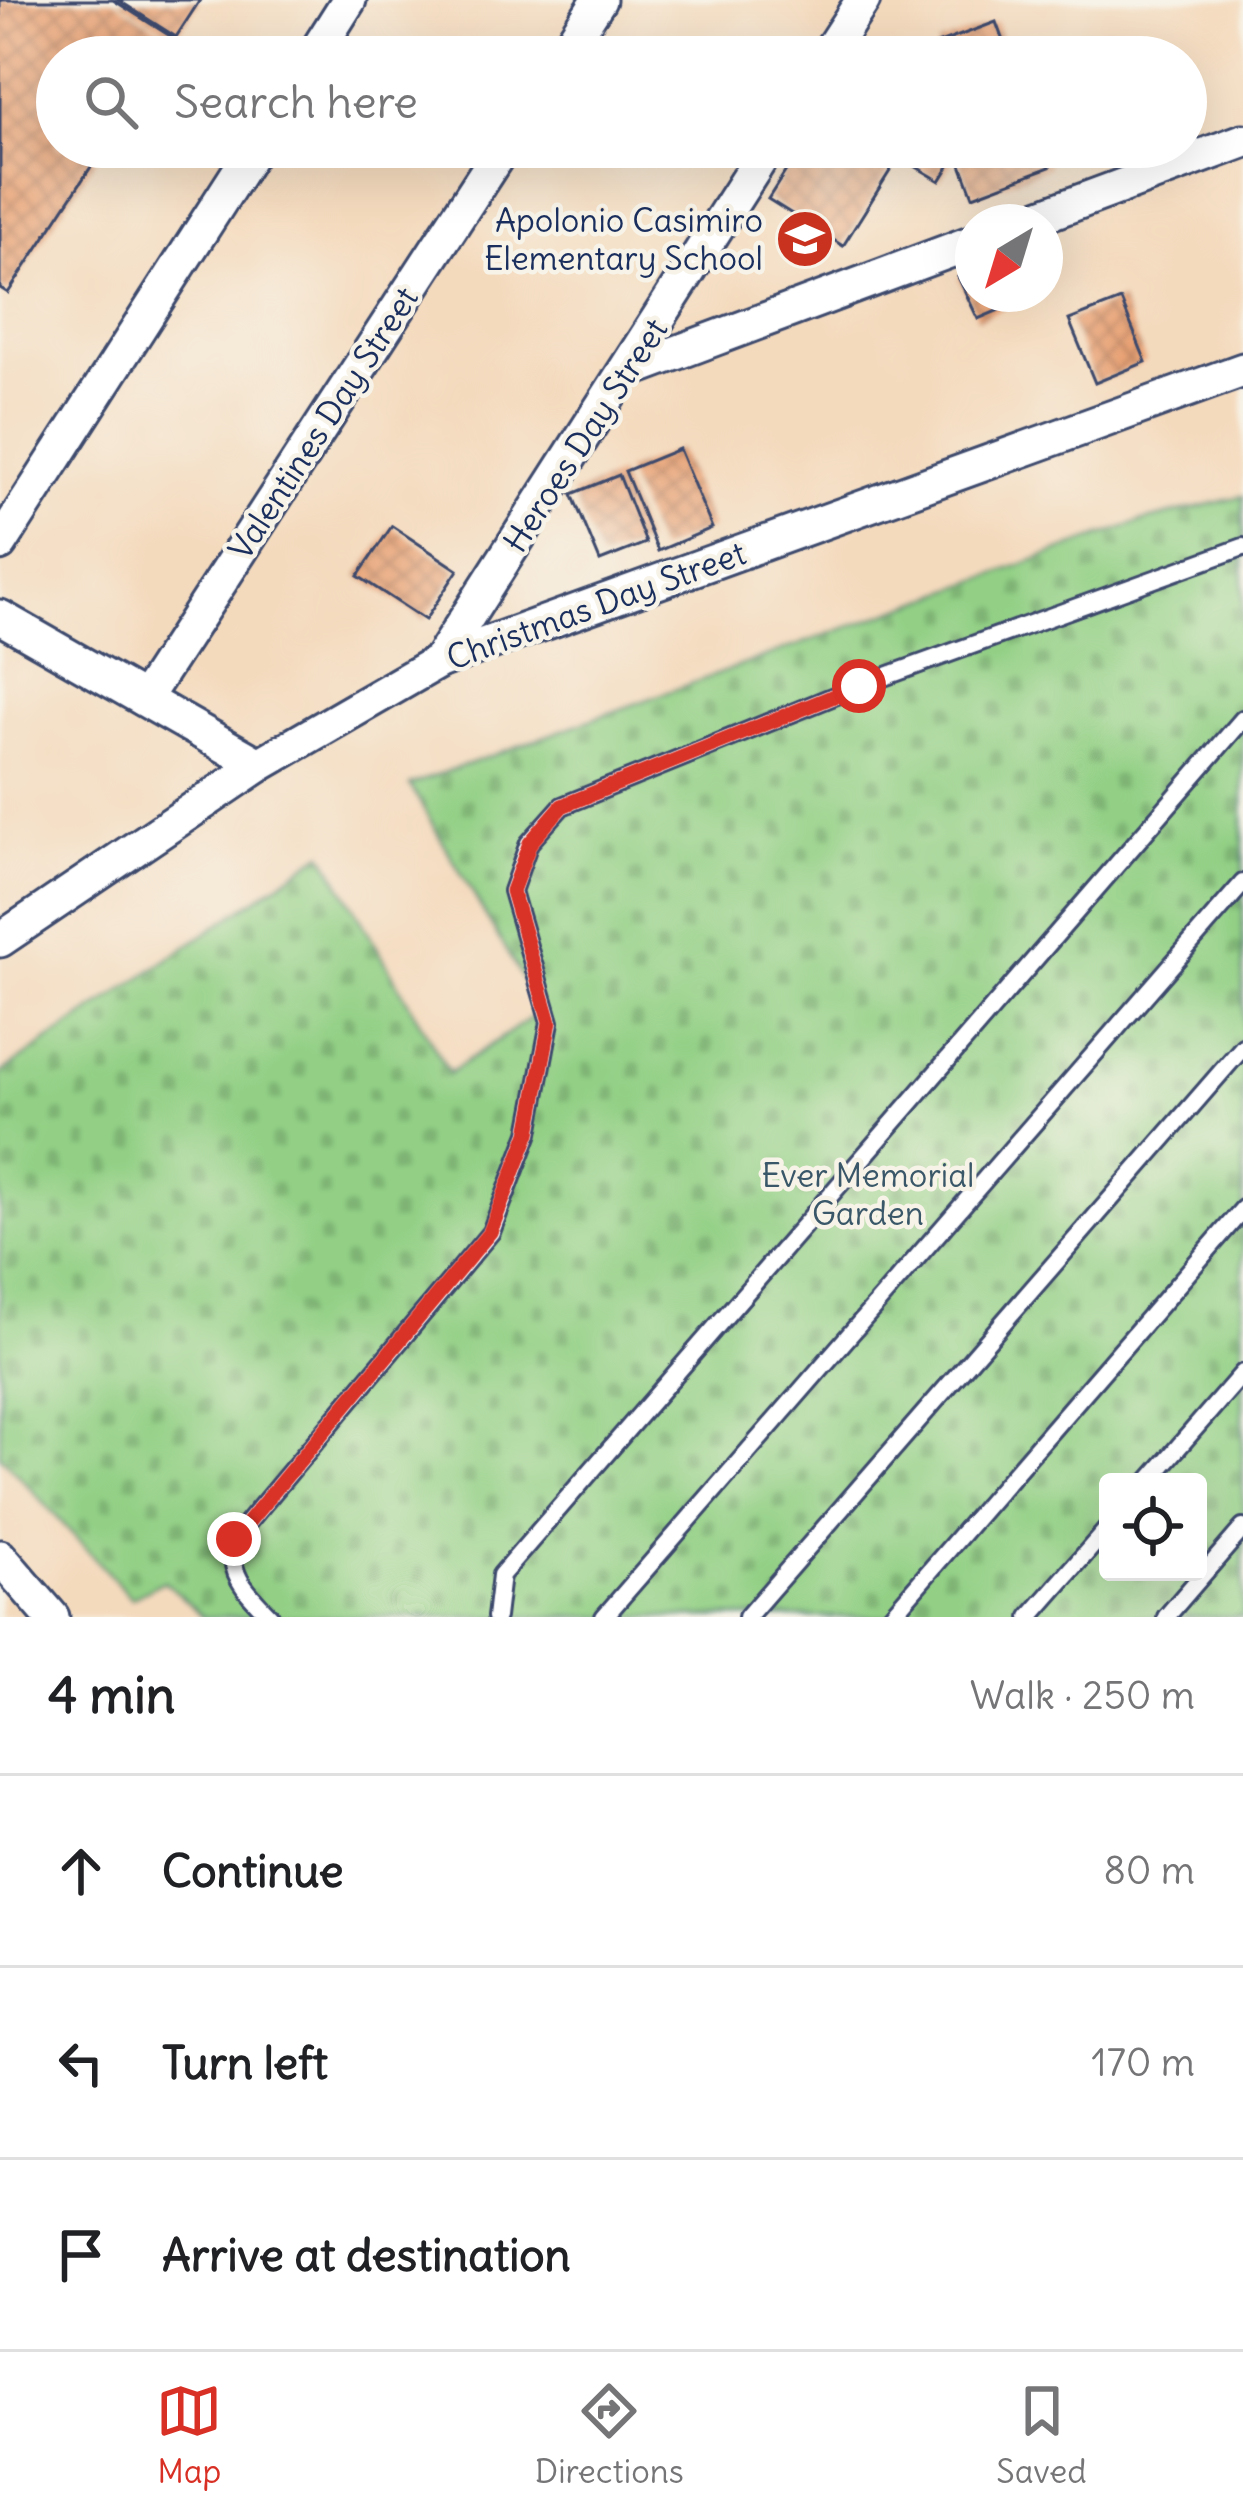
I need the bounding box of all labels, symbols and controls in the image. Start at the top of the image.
search box [36,36,1207,168]
icon: search [78,69,144,135]
text: Search here [174,74,418,130]
place label: Apolonio Casimiro Elementary School [484,199,763,279]
north arrow [955,204,1063,312]
school or university icon: Apolonio Casimiro Elementary School [774,208,836,270]
street label: Valentines Day Street [219,279,427,567]
street label: Heroes Day Street [494,310,676,560]
street label: Christmas Day Street [441,531,751,679]
route start [832,659,886,713]
park label: Ever Memorial Garden [762,1154,974,1234]
map controls [1099,1473,1207,1581]
button: locate [1099,1473,1207,1581]
route end [207,1512,261,1566]
text: 4 min [48,1663,175,1727]
text: Walk · 250 m [970,1671,1195,1720]
icon: ahead [48,1838,114,1904]
text: Continue [162,1843,344,1899]
text: 80 m [1103,1846,1195,1895]
icon: left [48,2030,114,2096]
text: Turn left [162,2035,328,2091]
text: 170 m [1091,2038,1195,2087]
icon: arrive [48,2222,114,2288]
text: Arrive at destination [162,2227,571,2283]
tab: Map [156,2378,222,2492]
tab: Directions [535,2378,684,2492]
tab: Saved [996,2378,1087,2492]

